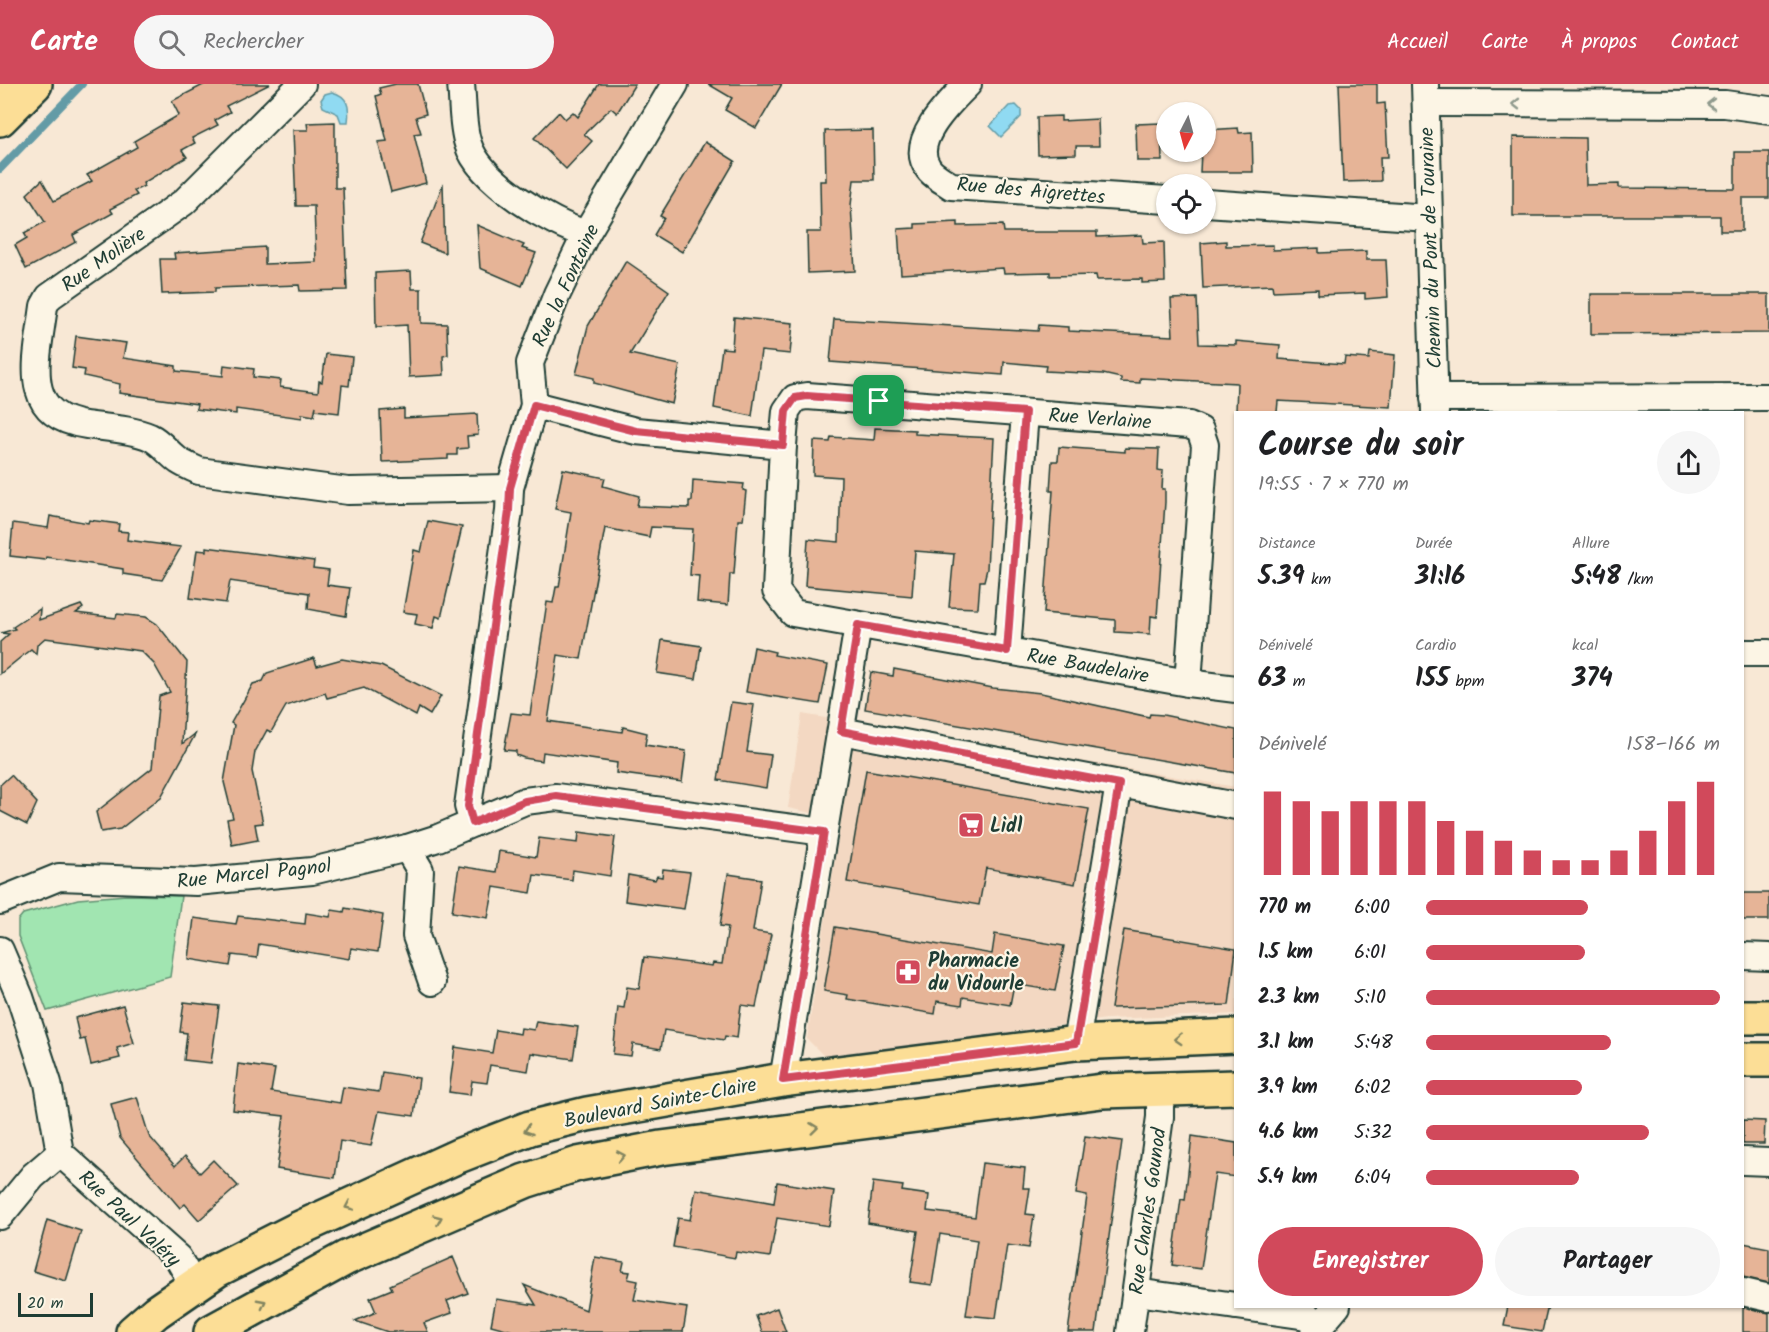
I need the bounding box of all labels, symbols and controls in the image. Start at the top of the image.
search box [134,15,554,69]
text: Carte [30,20,98,65]
text: Rechercher [203,25,303,60]
icon: search [155,26,188,59]
text: Accueil [1387,26,1448,59]
text: Carte [1481,26,1528,59]
text: À propos [1561,26,1637,59]
text: Contact [1670,26,1739,59]
one-way arrow [1511,98,1520,110]
one-way arrow [1706,98,1715,110]
north arrow [1156,102,1216,162]
map controls [1156,102,1216,234]
street label: Chemin du Pont de Touraine [1412,127,1452,369]
street label: Rue des Aigrettes [955,170,1107,214]
button: locate [1156,174,1216,234]
street label: Rue la Fontaine [524,219,609,353]
street label: Rue Molière [55,220,153,302]
pin [853,375,904,426]
icon: arrive [862,384,895,417]
street label: Rue Verlaine [1047,400,1152,440]
text: Course du soir [1258,420,1463,473]
button: share [1657,431,1720,494]
text: 19:55 · 7 × 770 m [1258,469,1409,501]
text: Distance [1258,531,1316,556]
text: Durée [1415,531,1453,556]
text: Allure [1572,531,1610,556]
text: 5.39 [1258,556,1305,598]
text: 31:16 [1415,556,1465,598]
text: 5:48 [1572,556,1621,598]
text: km [1305,567,1331,592]
text: /km [1621,567,1653,592]
text: Dénivelé [1258,633,1313,658]
text: Cardio [1415,633,1456,658]
text: kcal [1572,633,1598,658]
street label: Rue Baudelaire [1024,640,1151,693]
text: 63 [1258,658,1286,700]
text: 155 [1415,658,1449,700]
text: 374 [1572,658,1613,700]
text: m [1286,669,1305,694]
text: bpm [1449,669,1484,694]
text: Dénivelé [1258,729,1326,761]
text: 158–166 m [1626,729,1720,761]
supermarket icon: Lidl [956,810,986,840]
place label: Lidl [990,811,1023,843]
street label: Rue Marcel Pagnol [175,851,333,899]
text: 770 m [1258,892,1311,924]
text: 6:00 [1354,892,1390,924]
text: 1.5 km [1258,937,1313,969]
text: 6:01 [1354,937,1386,969]
place label: Pharmacie du Vidourle [928,946,1024,1001]
pharmacy icon: Pharmacie du Vidourle [893,957,923,987]
text: 2.3 km [1258,982,1319,1014]
text: 5:10 [1354,982,1386,1014]
text: 3.1 km [1258,1027,1314,1059]
text: 5:48 [1354,1027,1393,1059]
one-way arrow [1173,1033,1182,1046]
street label: Boulevard Sainte-Claire [561,1070,760,1138]
text: 3.9 km [1258,1072,1318,1104]
text: 6:02 [1354,1072,1392,1104]
text: 4.6 km [1258,1117,1318,1149]
text: 5:32 [1354,1117,1393,1149]
one-way arrow [523,1122,534,1135]
one-way arrow [810,1122,819,1135]
street label: Rue Charles Gounod [1121,1125,1177,1297]
one-way arrow [616,1150,626,1163]
text: 5.4 km [1258,1162,1318,1194]
text: 6:04 [1354,1162,1391,1194]
street label: Rue Paul Valéry [70,1163,188,1276]
one-way arrow [344,1198,355,1210]
one-way arrow [431,1214,442,1226]
button: Enregistrer [1258,1227,1483,1296]
button: Partager [1495,1227,1720,1296]
scale bar [18,1290,93,1318]
text: 20 m [27,1291,63,1316]
one-way arrow [256,1299,266,1310]

